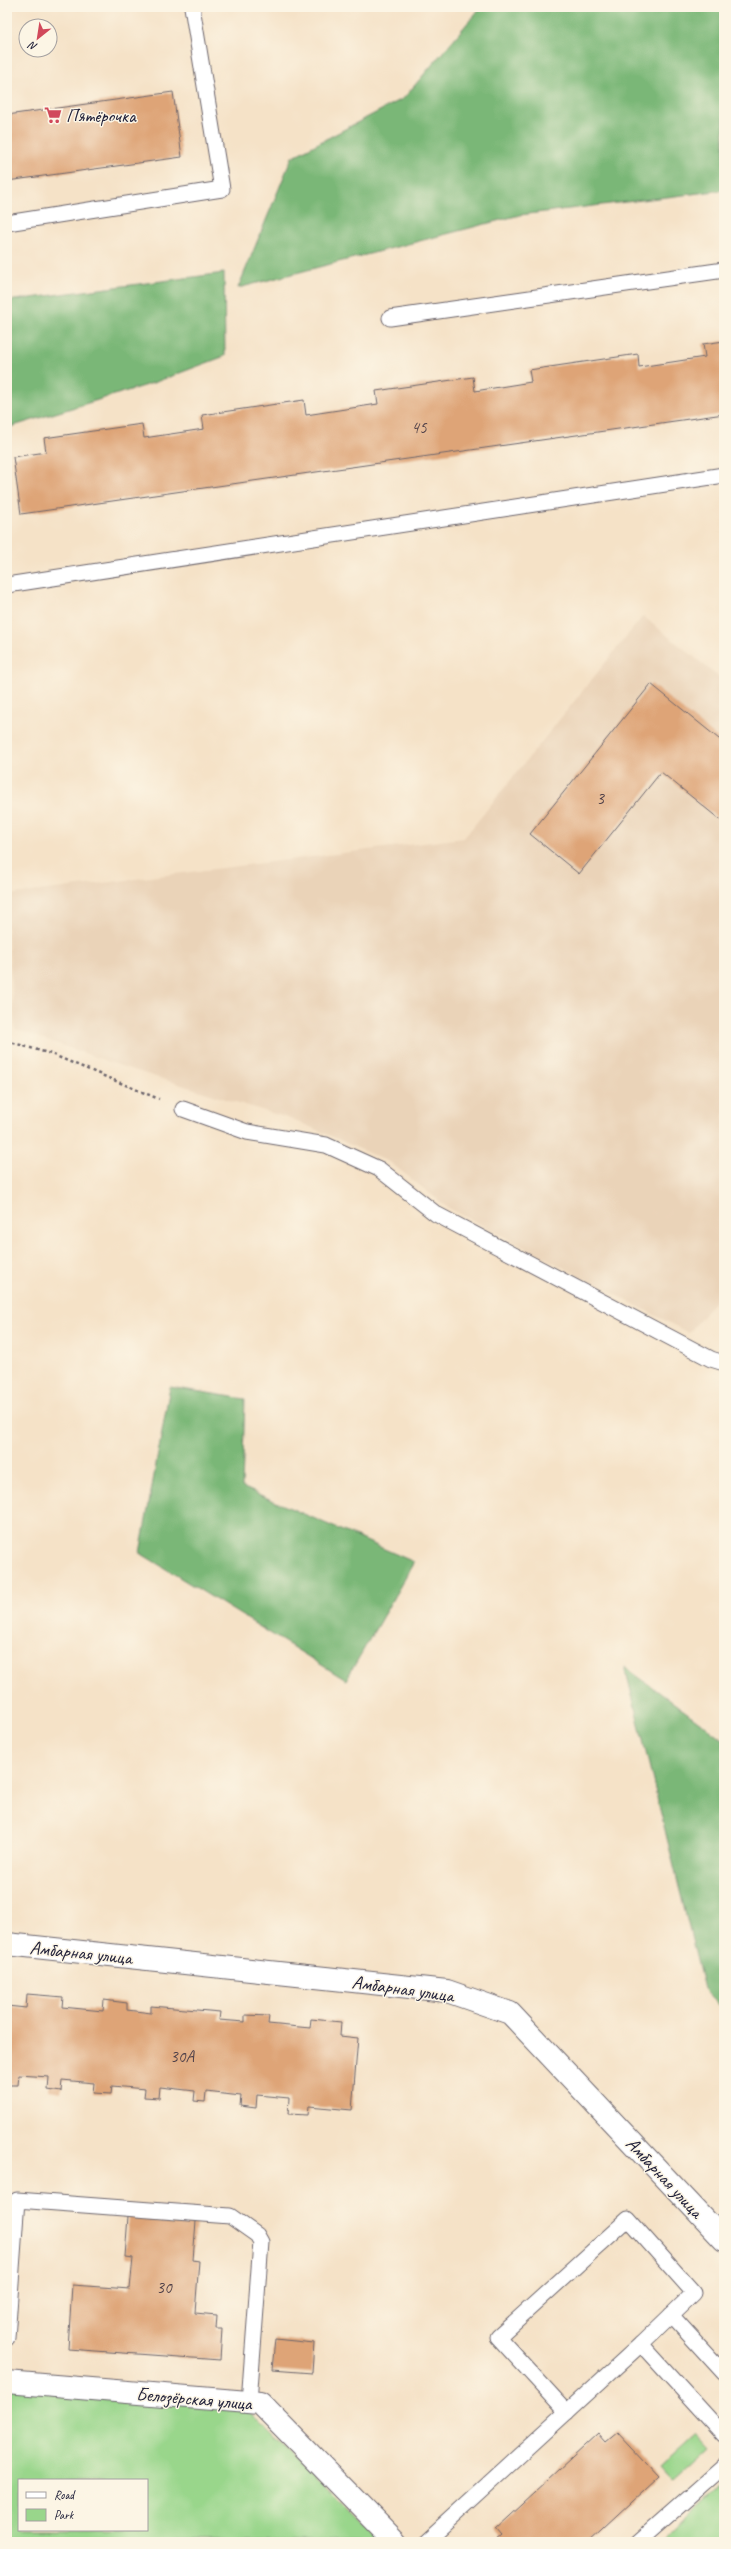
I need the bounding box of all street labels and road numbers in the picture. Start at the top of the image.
street label: Амбарная улица [29,1936,135,1971]
street label: Амбарная улица [350,1970,457,2008]
street label: Амбарная улица [621,2132,709,2225]
street label: Белозёрская улица [135,2382,254,2416]

